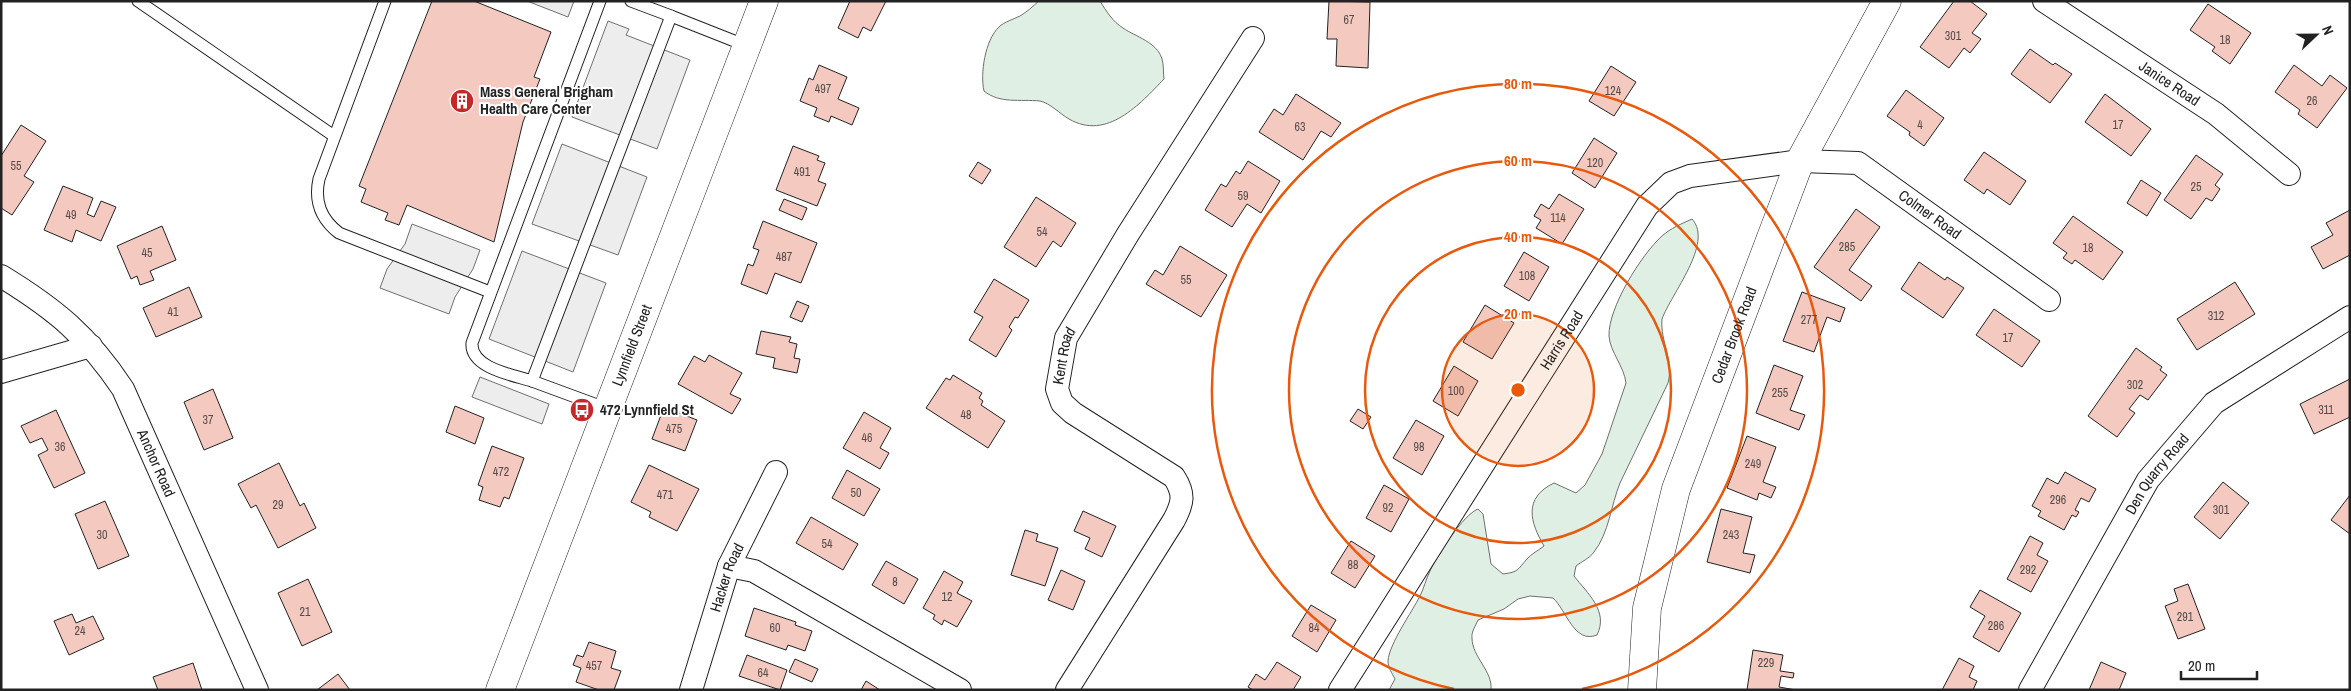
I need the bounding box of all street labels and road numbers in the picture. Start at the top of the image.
street label: Janice Road [2135,55,2204,111]
street label: Colmer Road [1894,184,1966,244]
street label: Cedar Brook Road [1706,284,1762,386]
street label: Lynnfield Street [606,301,657,389]
street label: Harris Road [1535,306,1588,374]
street label: Kent Road [1047,323,1080,386]
street label: Anchor Road [132,425,181,500]
street label: Den Quarry Road [2120,429,2194,518]
street label: Hacker Road [705,539,749,614]

